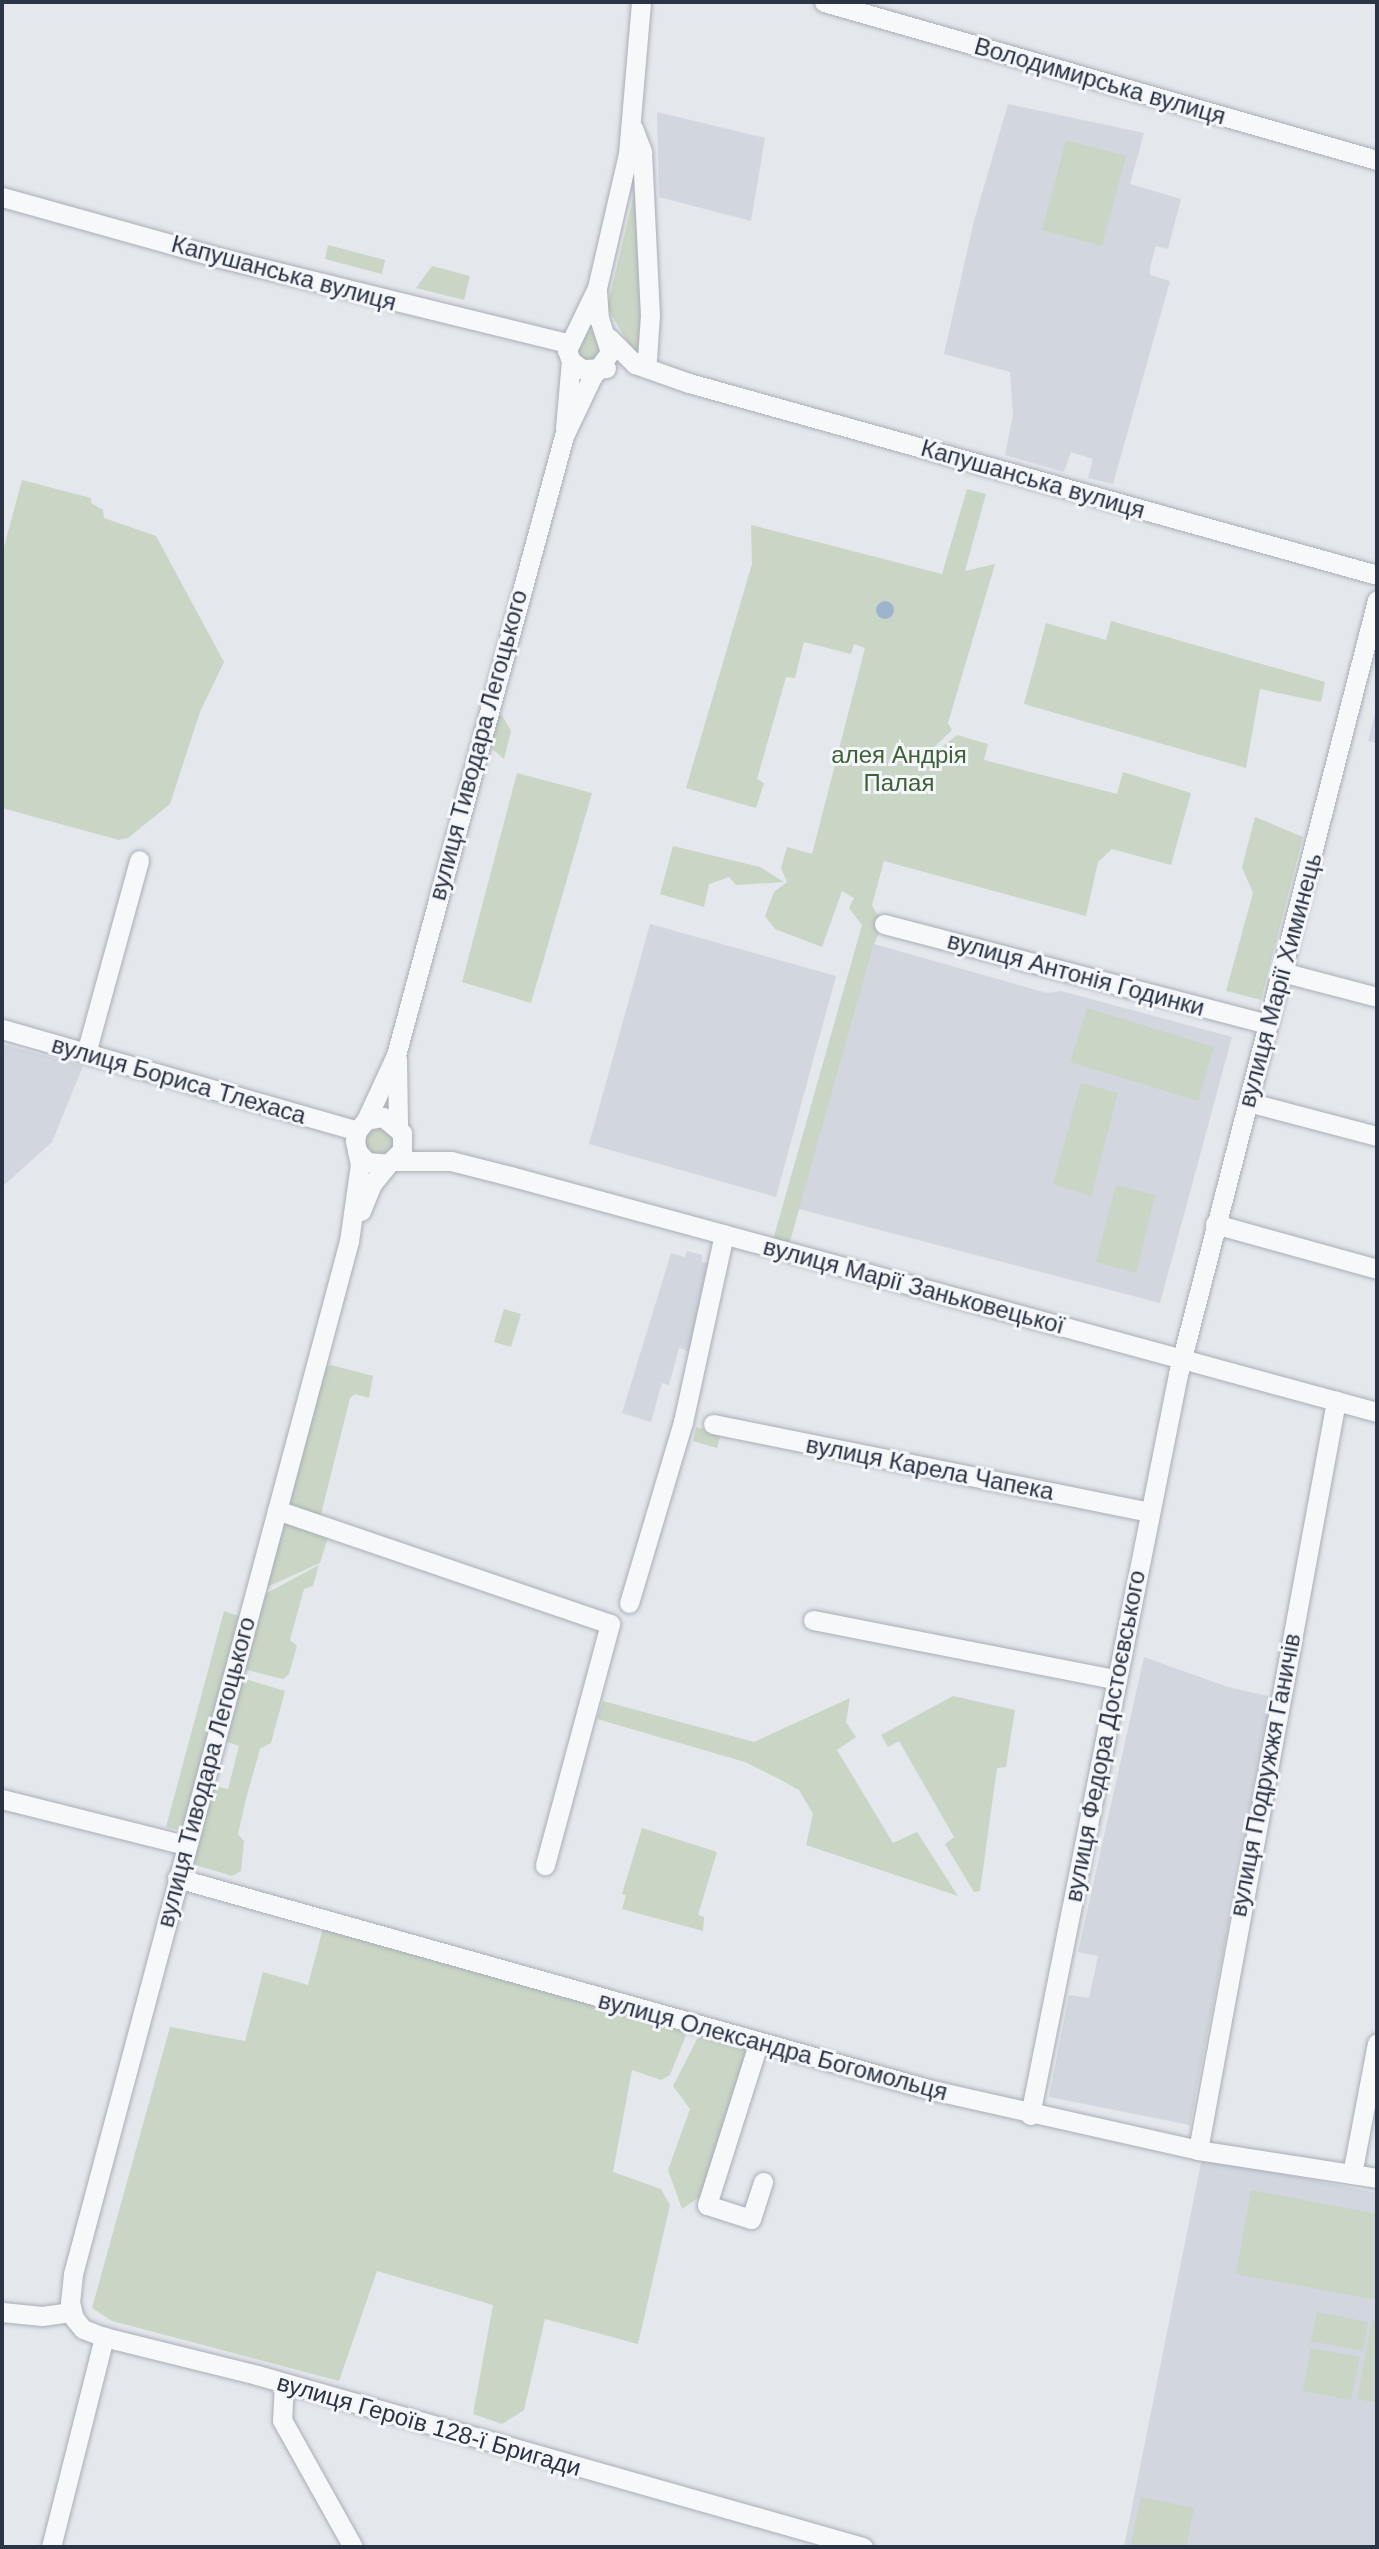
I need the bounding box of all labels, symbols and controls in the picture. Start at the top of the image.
street label: Володимирська вулиця [971,31,1229,131]
street label: Капушанська вулиця [168,229,400,317]
street label: Капушанська вулиця [918,433,1148,525]
street label: вулиця Тиводара Легоцького [423,587,533,903]
park label: алея Андрія Палая [831,741,967,797]
street label: вулиця Марії Химинець [1232,850,1328,1110]
street label: вулиця Антонія Годинки [944,926,1208,1022]
street label: вулиця Бориса Тлехаса [49,1030,309,1130]
street label: вулиця Марії Заньковецької [760,1232,1068,1340]
street label: вулиця Карела Чапека [804,1430,1056,1506]
street label: вулиця Федора Достоєвського [1059,1568,1151,1904]
street label: вулиця Тиводара Легоцького [151,1614,261,1930]
street label: вулиця Подружжя Ганичів [1223,1631,1307,1919]
street label: вулиця Олександра Богомольця [595,1985,951,2107]
street label: вулиця Героїв 128-ї Бригади [274,2368,584,2482]

